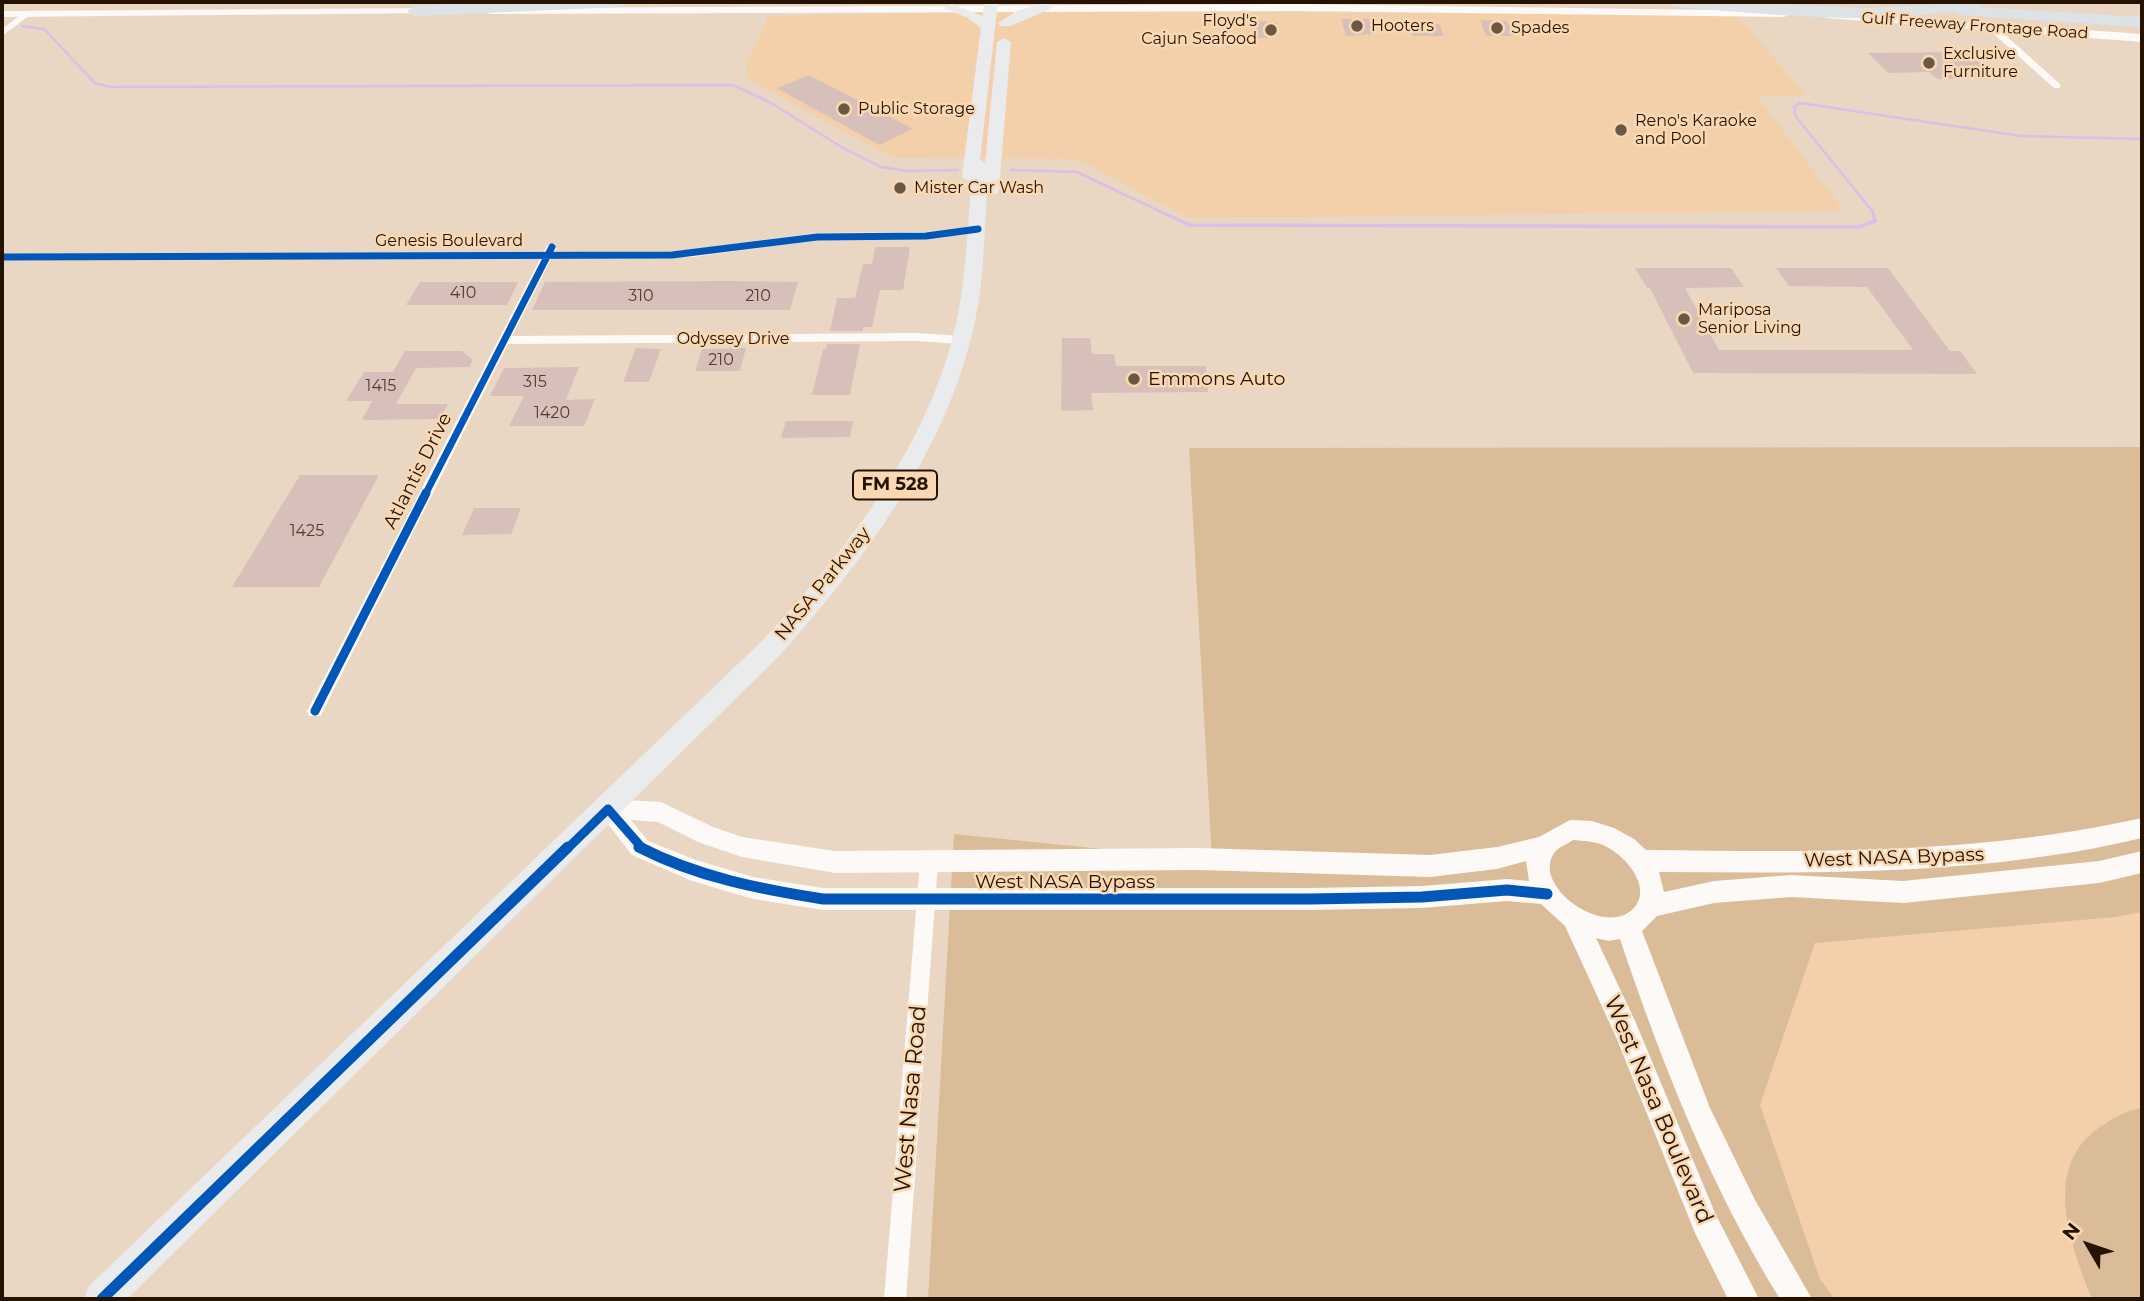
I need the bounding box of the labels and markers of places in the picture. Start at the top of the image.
place label: Floyd's Cajun Seafood [1141,11,1257,49]
place label: Hooters [1371,16,1434,36]
marker: Hooters [1349,18,1365,34]
place label: Spades [1511,18,1569,38]
marker: Spades [1489,20,1505,36]
marker: Floyd's Cajun Seafood [1263,22,1279,38]
place label: Exclusive Furniture [1943,44,2018,82]
marker: Exclusive Furniture [1921,55,1937,71]
place label: Public Storage [858,99,975,119]
marker: Public Storage [836,101,852,117]
place label: Reno's Karaoke and Pool [1635,111,1757,149]
marker: Reno's Karaoke and Pool [1613,122,1629,138]
place label: Mister Car Wash [914,178,1044,198]
marker: Mister Car Wash [892,180,908,196]
place label: Mariposa Senior Living [1698,300,1802,338]
marker: Mariposa Senior Living [1676,311,1692,327]
place label: Emmons Auto [1148,368,1286,390]
marker: Emmons Auto [1126,371,1142,387]

